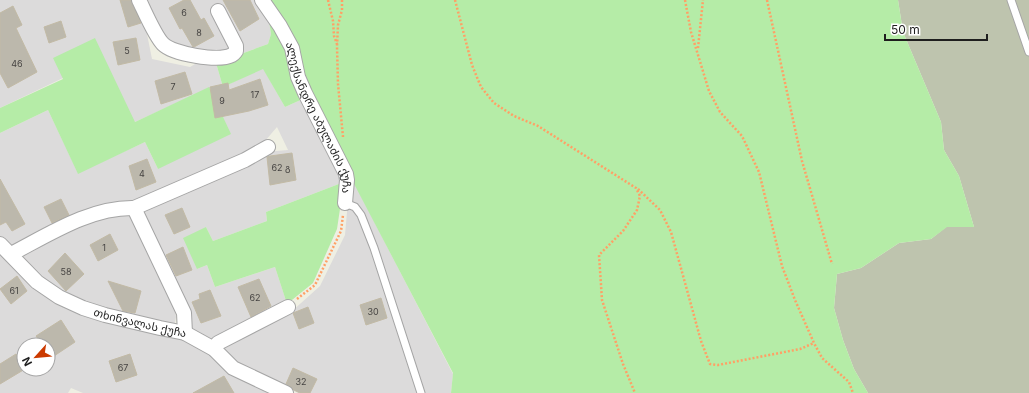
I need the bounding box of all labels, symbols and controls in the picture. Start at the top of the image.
house number: 6 [181,7,187,18]
scale bar [885,16,987,42]
text: 50 m [891,22,920,37]
house number: 8 [196,27,202,38]
street label: ალექსანდრე აბულაძის ქუჩა [283,39,354,194]
house number: 5 [124,45,130,56]
house number: 46 [11,58,23,69]
house number: 7 [170,81,176,92]
house number: 17 [251,89,259,100]
house number: 9 [219,95,225,106]
house number: 62 გ [272,162,290,173]
house number: 4 [139,168,145,179]
house number: 1 [102,242,106,253]
house number: 58 [60,266,72,277]
house number: 61 [9,285,19,296]
house number: 62 [249,292,261,303]
street label: თხინვალას ქუჩა [92,305,188,340]
house number: 30 [367,306,379,317]
north arrow [16,337,56,377]
text: N [19,355,35,368]
house number: 67 [118,362,128,373]
house number: 32 [295,376,307,387]

